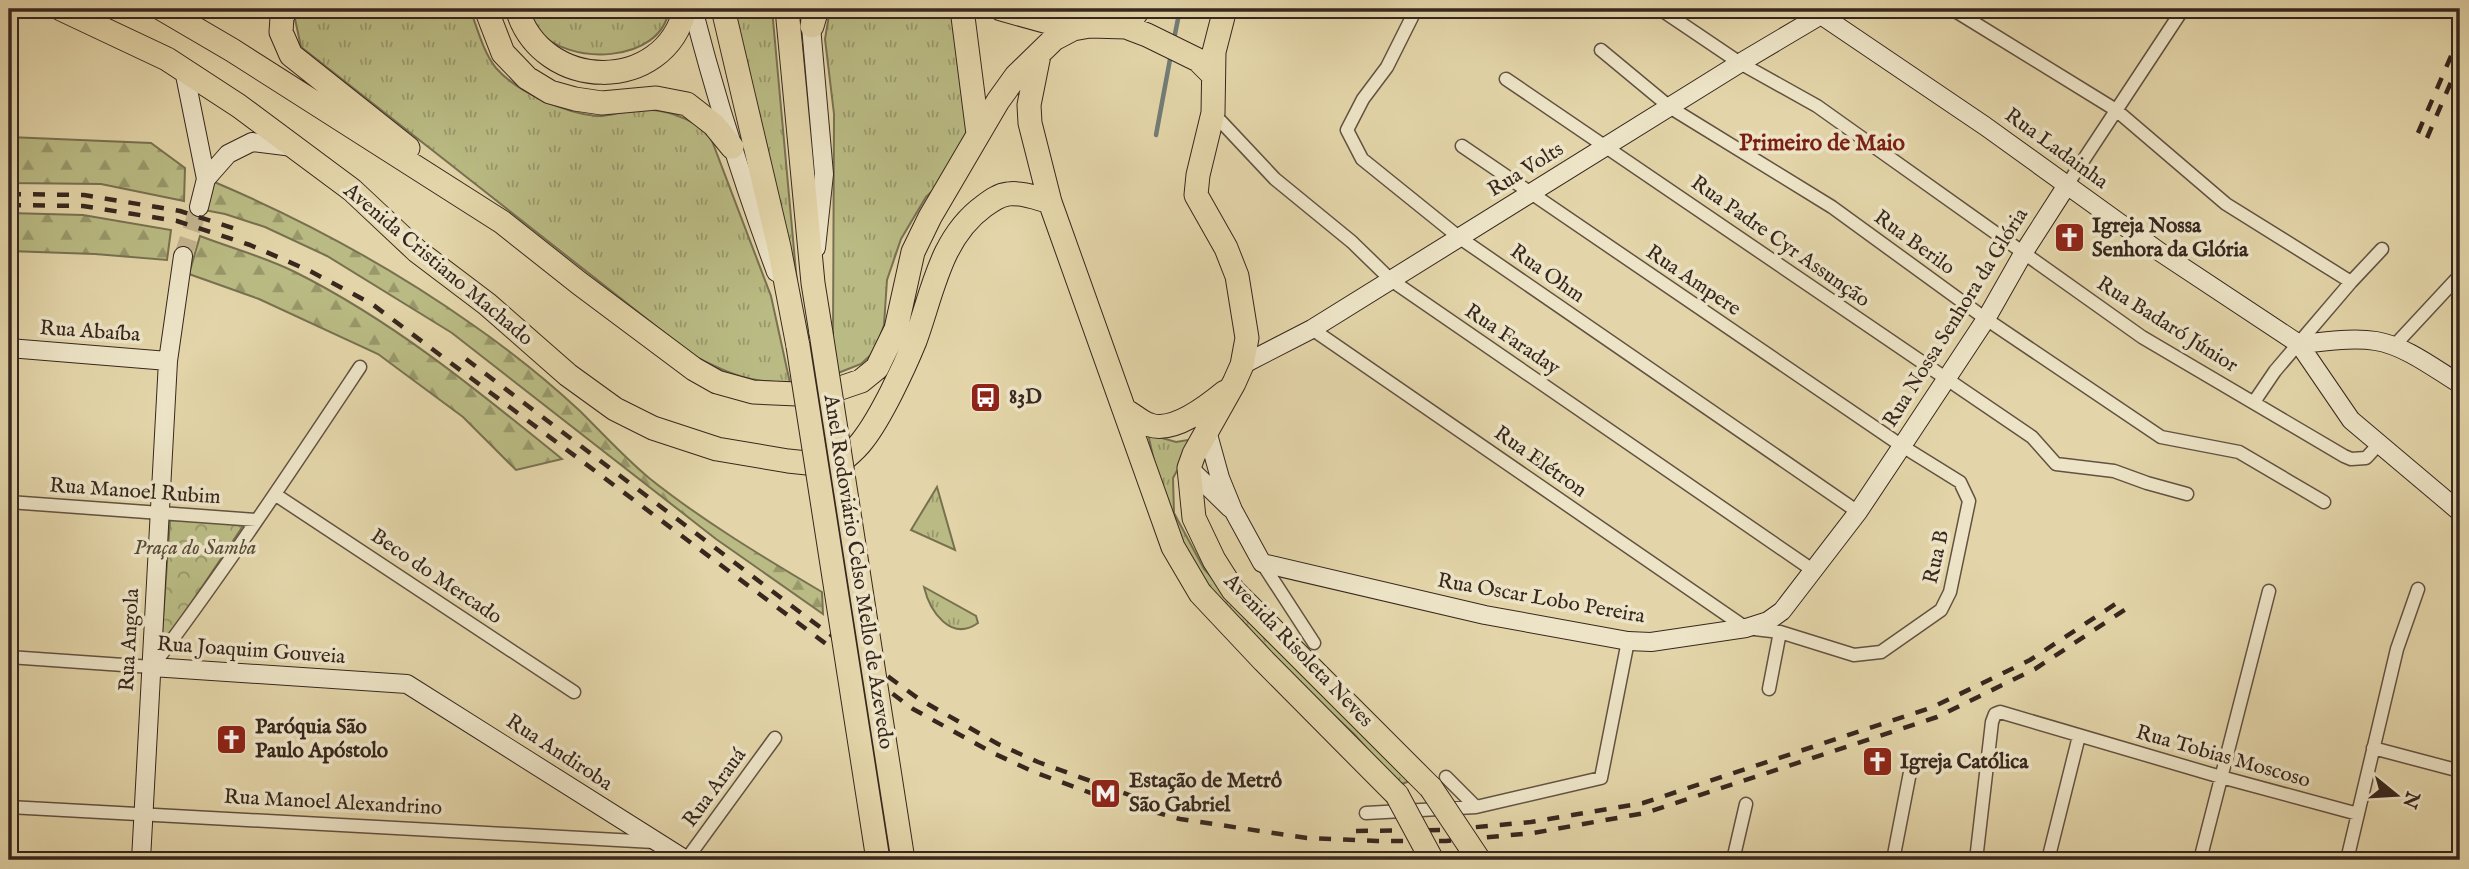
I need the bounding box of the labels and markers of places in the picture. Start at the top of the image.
place label: Igreja Nossa Senhora da Glória [2092,213,2249,264]
church icon: Igreja Nossa Senhora da Glória [2052,221,2086,255]
bus stop icon: 83D [969,380,1003,414]
place label: 83D [1009,384,1042,411]
place label: Paróquia São Paulo Apóstolo [255,714,389,765]
church icon: Paróquia São Paulo Apóstolo [215,722,249,756]
church icon: Igreja Católica [1860,745,1894,779]
place label: Igreja Católica [1900,749,2029,776]
place label: Estação de Metrô São Gabriel [1129,768,1283,819]
metro station icon: Estação de Metrô São Gabriel [1089,776,1123,810]

